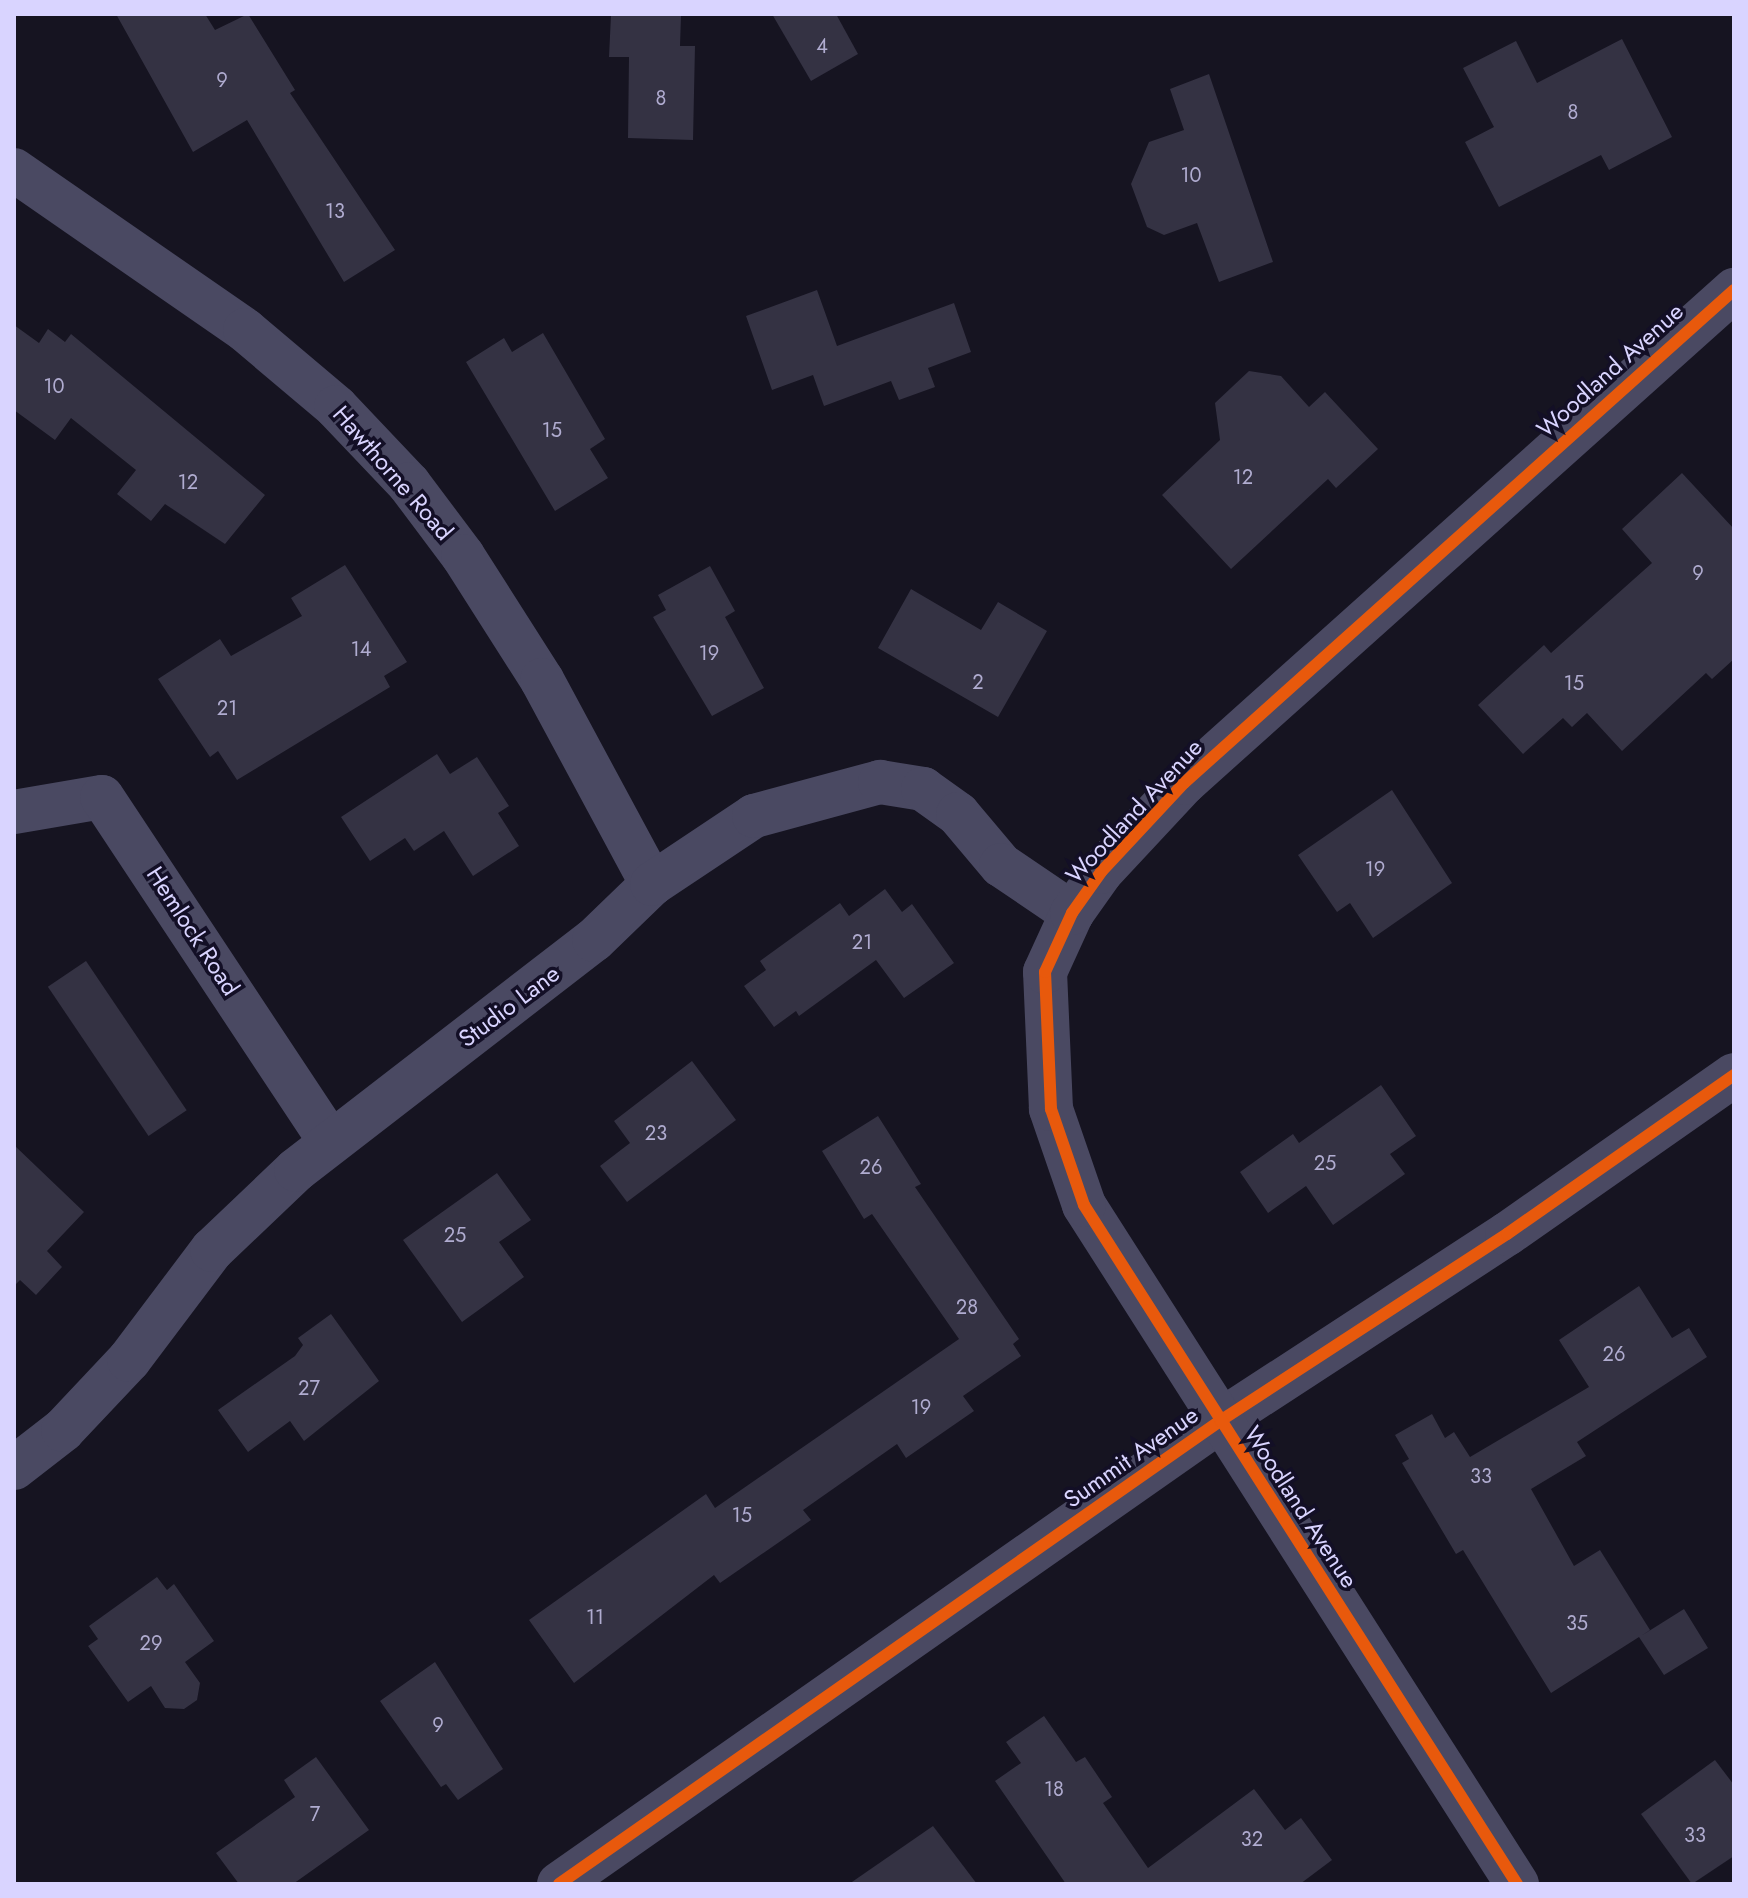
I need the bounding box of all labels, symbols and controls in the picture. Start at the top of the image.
house number: 4 [816,34,828,58]
house number: 9 [216,68,228,92]
house number: 8 [656,86,666,110]
house number: 8 [1568,100,1578,124]
house number: 10 [1181,163,1201,187]
house number: 13 [325,199,345,223]
street label: Woodland Avenue [1531,297,1689,443]
house number: 10 [44,374,64,398]
street label: Hawthorne Road [327,400,459,546]
house number: 15 [542,418,562,442]
house number: 12 [1233,465,1253,489]
house number: 12 [178,470,198,494]
house number: 9 [1692,561,1704,585]
house number: 14 [351,637,371,661]
house number: 19 [699,641,719,665]
house number: 2 [972,670,984,694]
house number: 15 [1564,671,1584,695]
house number: 21 [217,696,237,720]
street label: Woodland Avenue [1060,733,1208,889]
house number: 19 [1365,857,1385,881]
street label: Hemlock Road [141,861,245,1001]
house number: 21 [852,930,872,954]
street label: Studio Lane [453,959,565,1053]
house number: 23 [645,1121,667,1145]
house number: 25 [1314,1151,1336,1175]
house number: 26 [860,1155,882,1179]
house number: 25 [444,1223,466,1247]
house number: 28 [956,1295,978,1319]
house number: 26 [1603,1342,1625,1366]
house number: 27 [298,1376,320,1400]
house number: 19 [911,1395,931,1419]
street label: Summit Avenue [1058,1400,1204,1514]
street label: Woodland Avenue [1238,1421,1364,1593]
house number: 33 [1470,1464,1492,1488]
house number: 15 [732,1503,752,1527]
house number: 11 [586,1605,604,1629]
house number: 35 [1566,1611,1588,1635]
house number: 29 [140,1631,162,1655]
house number: 9 [432,1713,444,1737]
house number: 18 [1044,1777,1064,1801]
house number: 7 [310,1802,320,1826]
house number: 33 [1684,1823,1706,1847]
house number: 32 [1241,1827,1263,1851]

